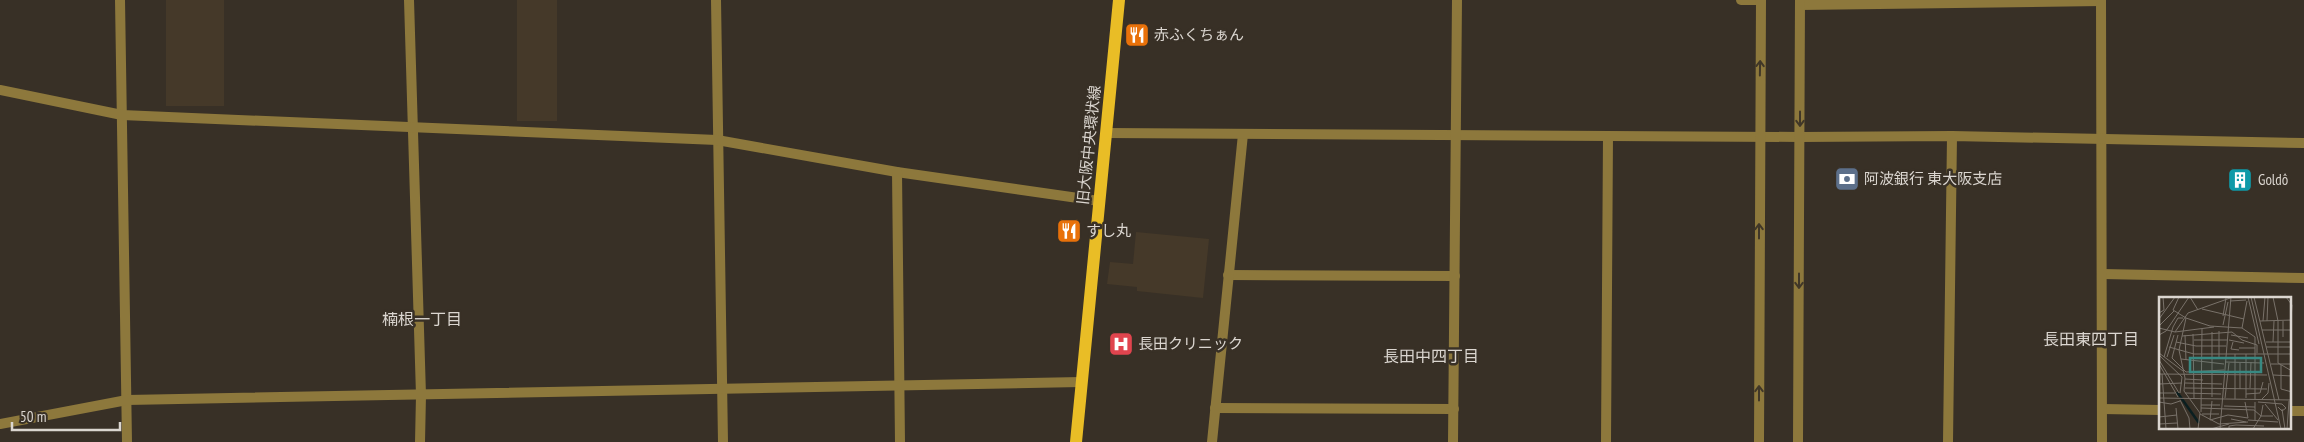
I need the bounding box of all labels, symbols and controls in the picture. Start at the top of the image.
restaurant icon: 赤ふくちぁん [1124,22,1150,48]
place label: 赤ふくちぁん [1154,25,1244,44]
one-way arrow [1755,61,1765,77]
street label: 旧大阪中央環状線 [1073,84,1104,206]
one-way arrow [1795,110,1805,127]
bank icon: 阿波銀行 東大阪支店 [1834,166,1860,192]
building icon: Goldô [2227,167,2253,193]
place label: 阿波銀行 東大阪支店 [1864,169,2002,188]
place label: Goldô [2258,170,2288,189]
restaurant icon: すし丸 [1056,218,1082,244]
place label: すし丸 [1086,221,1131,240]
one-way arrow [1754,223,1764,240]
one-way arrow [1794,272,1804,289]
inset map [2159,297,2292,430]
district label: 楠根一丁目 [382,309,462,329]
district label: 長田東四丁目 [2043,329,2139,349]
hospital icon: 長田クリニック [1108,331,1134,357]
place label: 長田クリニック [1138,334,1243,353]
district label: 長田中四丁目 [1383,346,1479,366]
one-way arrow [1754,386,1764,402]
scale bar [12,400,120,432]
text: 50 m [20,407,46,426]

